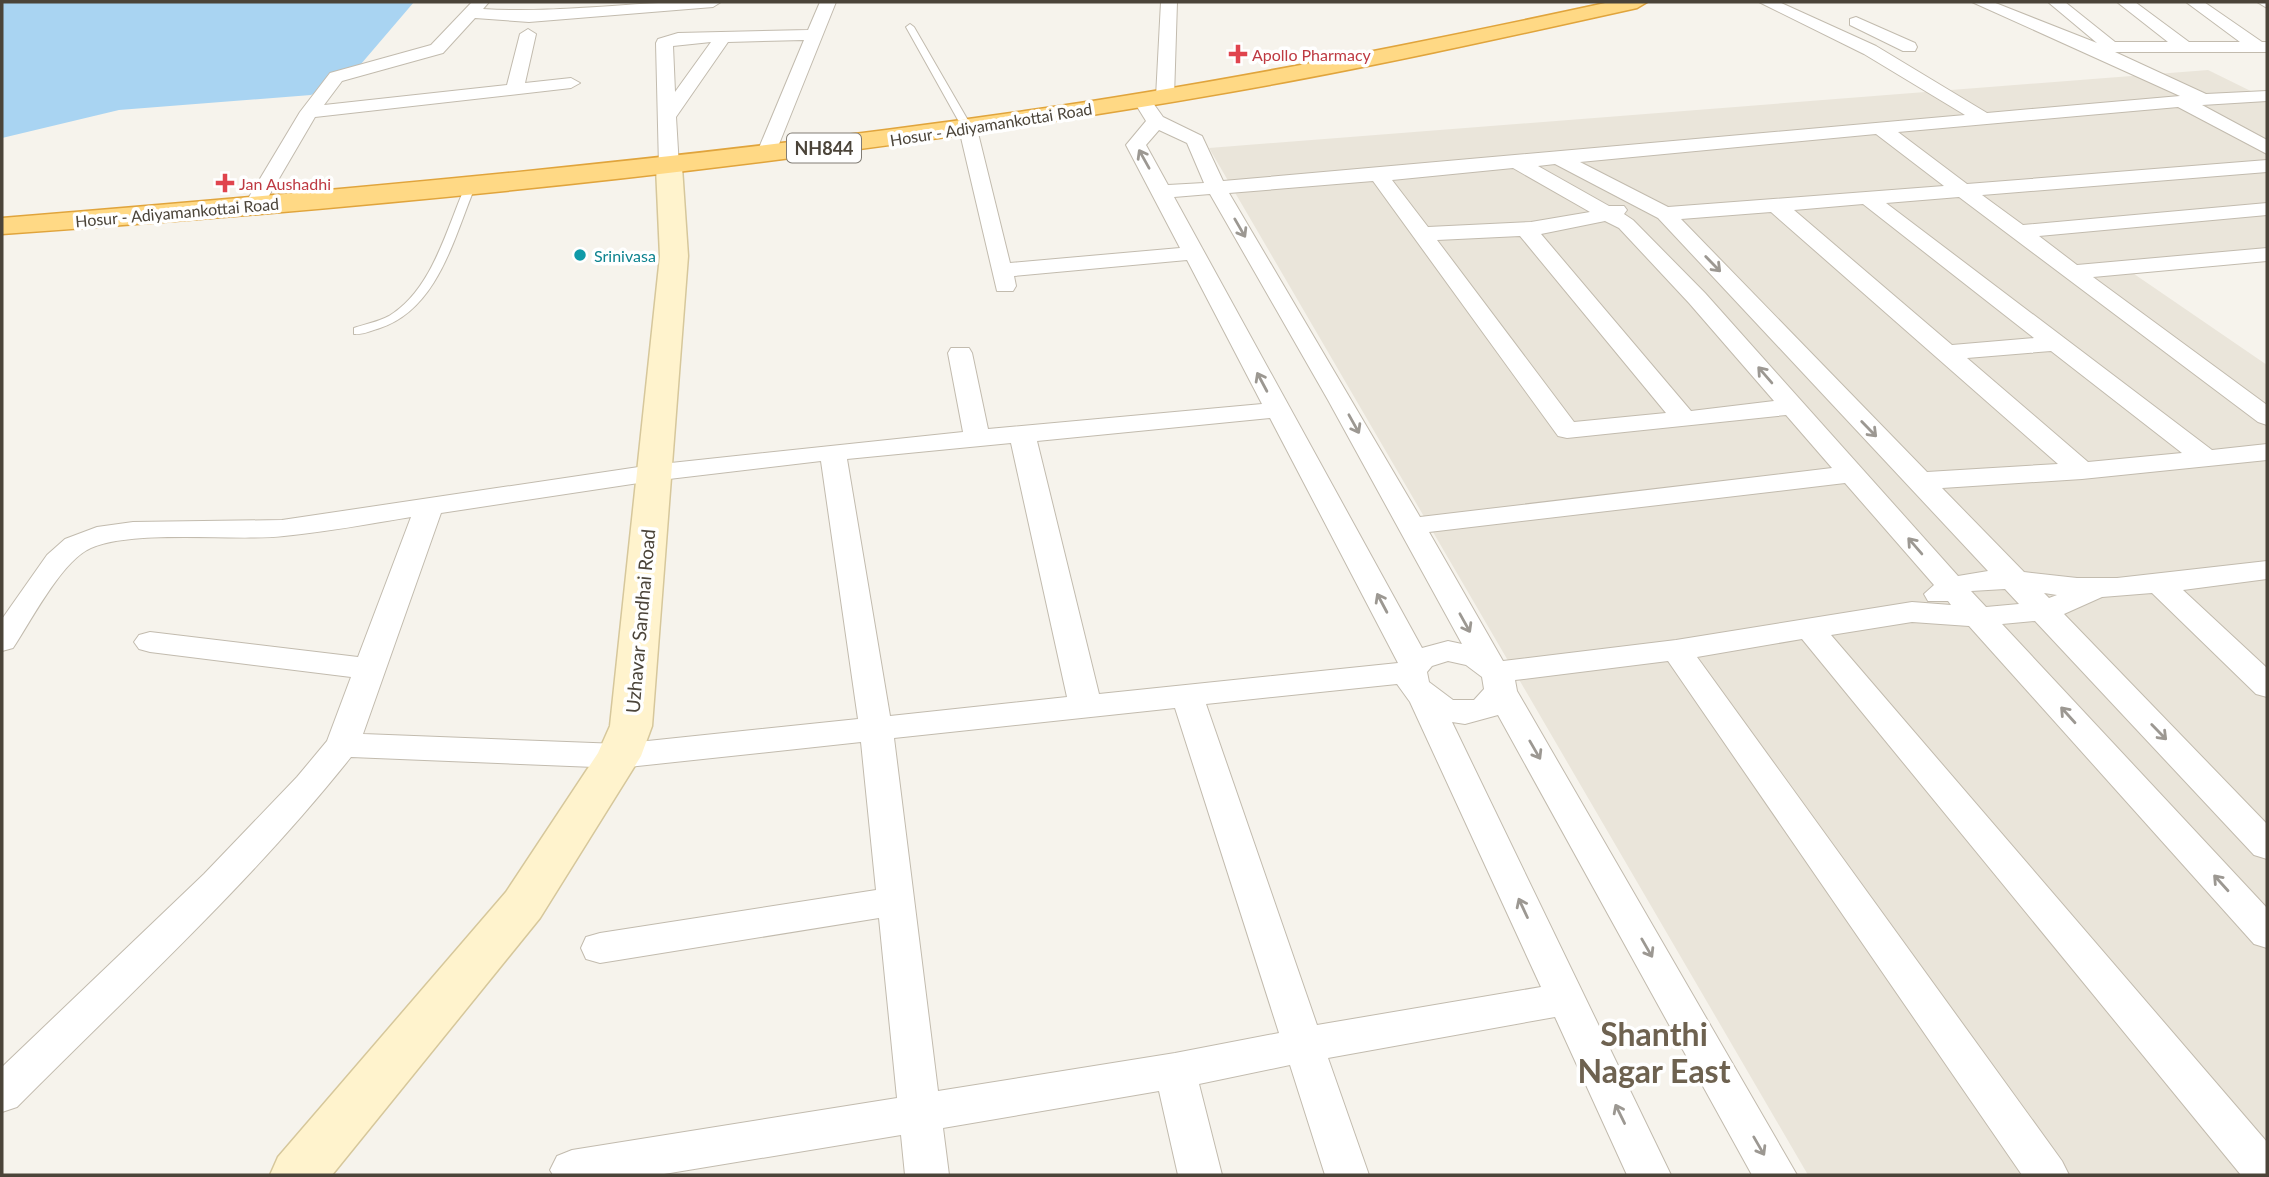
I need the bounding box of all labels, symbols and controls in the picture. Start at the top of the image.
place label: Apollo Pharmacy [1252,45,1372,64]
marker: Apollo Pharmacy [1230,46,1246,62]
street label: Hosur - Adiyamankottai Road [889,99,1093,149]
road number: NH844 [787,134,861,162]
one-way arrow [1137,149,1150,170]
place label: Jan Aushadhi [239,174,331,193]
marker: Jan Aushadhi [217,175,233,191]
street label: Hosur - Adiyamankottai Road [74,194,280,230]
one-way arrow [1233,217,1247,237]
place label: Srinivasa [594,246,656,265]
marker: Srinivasa [572,247,588,263]
one-way arrow [1704,255,1721,272]
one-way arrow [1757,366,1773,384]
one-way arrow [1255,372,1269,392]
one-way arrow [1347,414,1361,434]
one-way arrow [1860,420,1877,437]
street label: Uzhavar Sandhai Road [620,528,660,714]
one-way arrow [1907,538,1924,555]
one-way arrow [1375,593,1388,614]
one-way arrow [1459,612,1473,632]
one-way arrow [2059,707,2076,724]
one-way arrow [2151,723,2168,740]
one-way arrow [1529,739,1542,760]
one-way arrow [2213,874,2229,892]
one-way arrow [1516,898,1529,919]
one-way arrow [1641,937,1654,958]
district label: Shanthi Nagar East [1577,1014,1731,1090]
one-way arrow [1613,1104,1626,1125]
one-way arrow [1753,1135,1766,1156]

